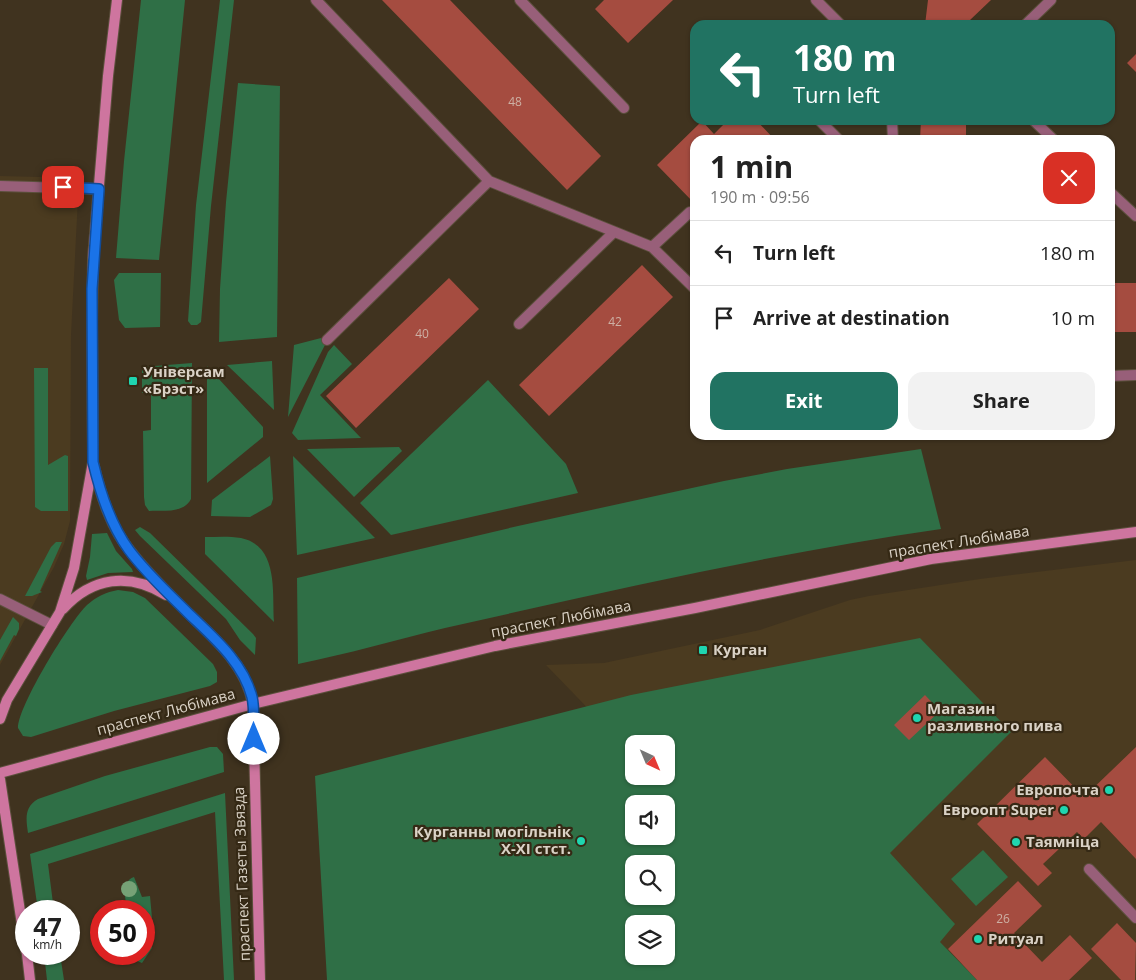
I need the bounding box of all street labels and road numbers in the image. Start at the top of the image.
street label: праспект Любімава [887,520,1031,562]
street label: праспект Любімава [489,595,633,641]
street label: праспект Любімава [94,683,237,739]
street label: праспект Газеты Звязда [228,786,254,962]

